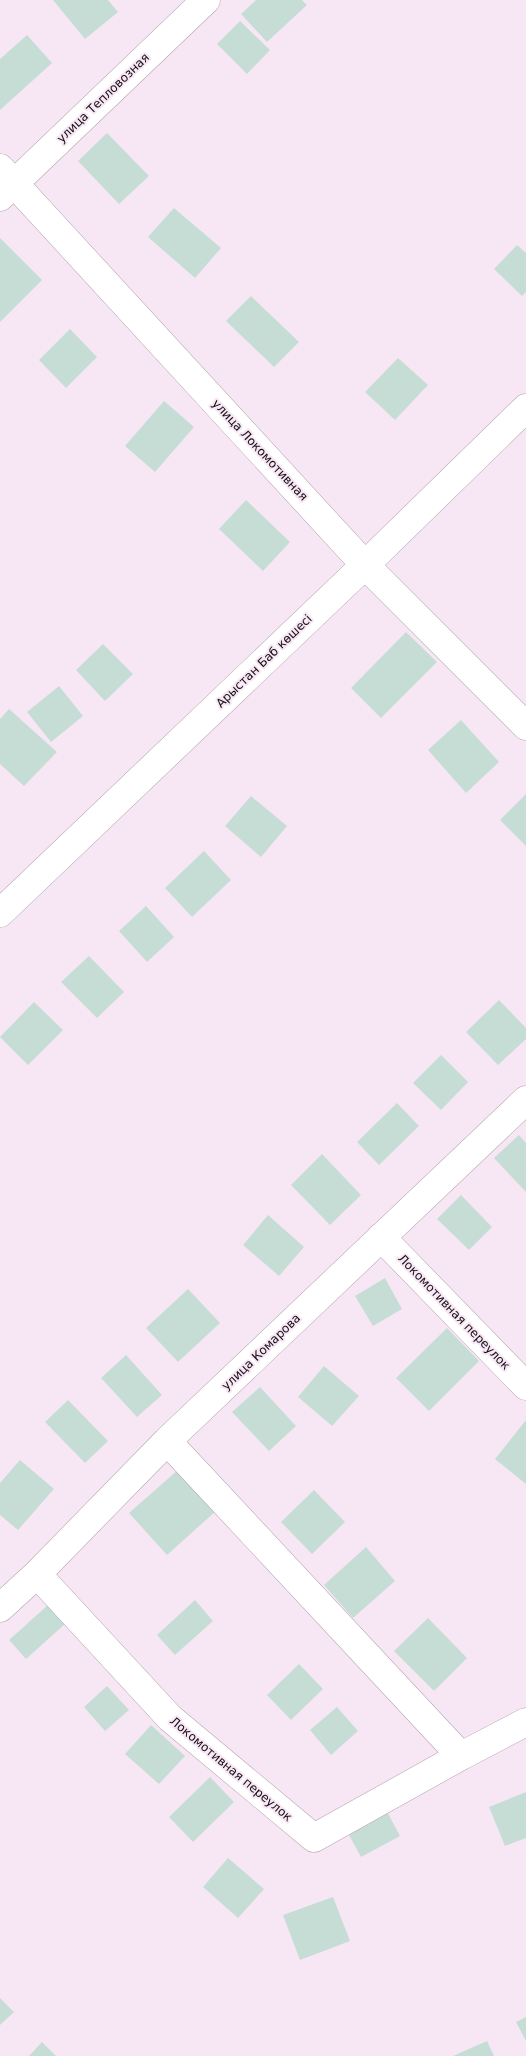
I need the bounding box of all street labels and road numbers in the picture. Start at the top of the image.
street label: улица Тепловозная [54,50,152,146]
street label: улица Локомотивная [209,396,311,504]
street label: Арыстан Баб көшесі [213,612,315,710]
street label: Локомотивная переулок [395,1251,513,1373]
street label: улица Комарова [219,1311,303,1393]
street label: Локомотивная переулок [167,1714,295,1824]

